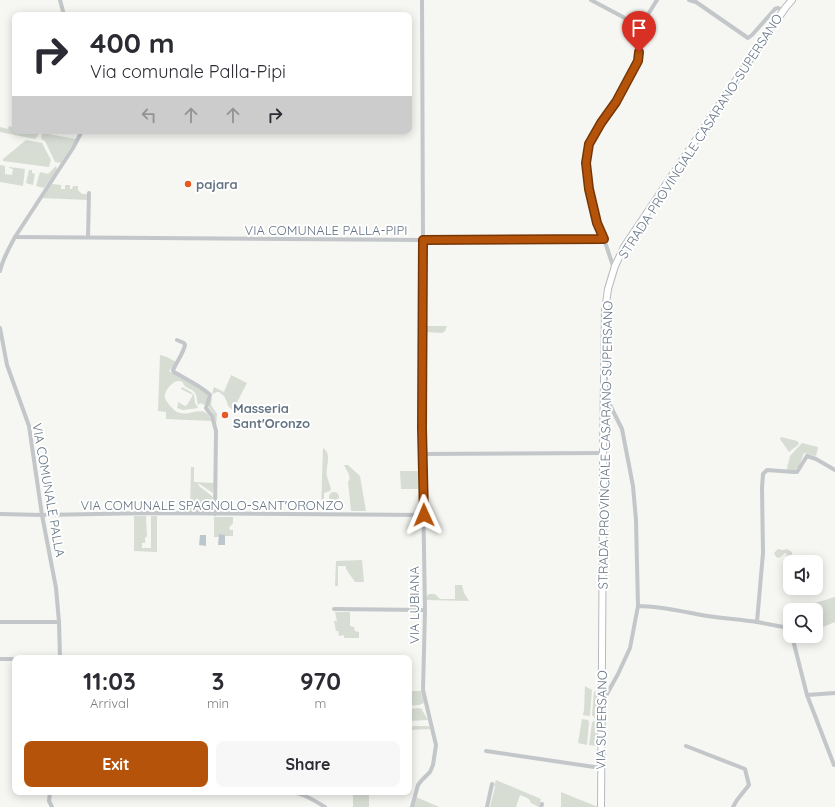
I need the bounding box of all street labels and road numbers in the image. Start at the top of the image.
street label: STRADA PROVINCIALE CASARANO-SUPERSANO [615,11,785,261]
street label: VIA COMUNALE PALLA-PIPI [245,222,408,238]
street label: STRADA PROVINCIALE CASARANO-SUPERSANO [594,300,616,590]
street label: VIA COMUNALE PALLA [29,422,69,559]
street label: VIA COMUNALE SPAGNOLO-SANT'ORONZO [81,497,344,513]
street label: VIA LUBIANA [406,566,422,644]
street label: VIA SUPERSANO [592,670,610,770]

